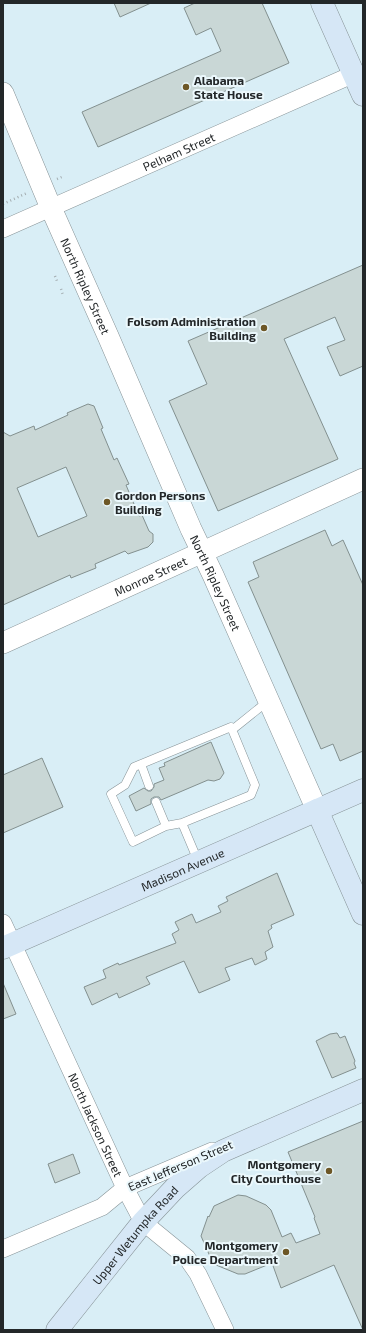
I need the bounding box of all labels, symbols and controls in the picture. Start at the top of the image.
place label: Alabama State House [194,73,263,101]
marker: Alabama State House [181,82,191,92]
street label: Pelham Street [140,129,217,173]
street label: North Ripley Street [58,236,113,337]
place label: Folsom Administration Building [127,314,256,342]
marker: Folsom Administration Building [259,323,269,333]
place label: Gordon Persons Building [115,488,205,516]
marker: Gordon Persons Building [102,497,112,507]
street label: North Ripley Street [188,532,244,633]
street label: Monroe Street [112,553,189,598]
street label: Madison Avenue [139,845,226,894]
street label: North Jackson Street [66,1071,126,1179]
street label: East Jefferson Street [125,1136,235,1193]
place label: Montgomery City Courthouse [231,1157,321,1186]
marker: Montgomery City Courthouse [324,1166,334,1176]
street label: Upper Wetumpka Road [89,1183,181,1287]
place label: Montgomery Police Department [172,1238,278,1266]
marker: Montgomery Police Department [281,1247,291,1257]

